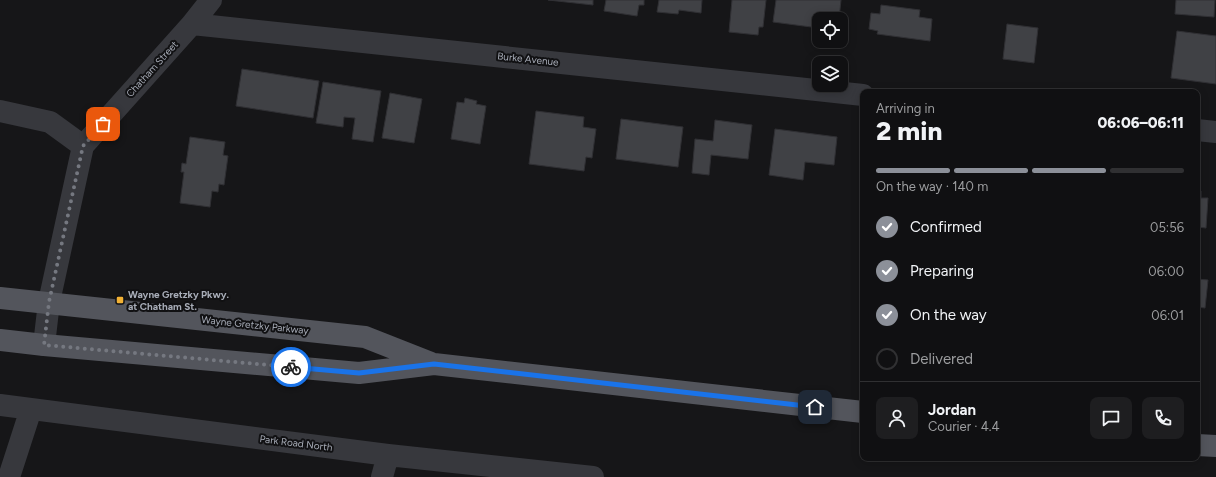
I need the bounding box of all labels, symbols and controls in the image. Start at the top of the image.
map controls [812,12,848,92]
button: locate [812,12,848,48]
street label: Chatham Street [123,38,181,100]
street label: Burke Avenue [497,49,560,69]
button: layers [812,56,848,92]
text: Arriving in [876,101,935,116]
pin [86,107,120,141]
icon: bag [92,113,114,135]
text: 06:06–06:11 [1098,114,1184,132]
text: 2 min [876,115,942,147]
text: On the way · 140 m [876,179,988,194]
icon: check [876,216,898,238]
text: Confirmed [910,218,982,236]
text: 05:56 [1150,220,1184,235]
icon: check [876,260,898,282]
text: Preparing [910,262,974,280]
text: 06:00 [1148,264,1184,279]
place label: Wayne Gretzky Pkwy. at Chatham St. [128,288,230,313]
marker: Wayne Gretzky Pkwy. at Chatham St. [115,295,125,305]
icon: check [876,304,898,326]
text: On the way [910,306,987,324]
text: 06:01 [1151,308,1184,323]
street label: Wayne Gretzky Parkway [201,313,310,337]
courier [271,347,311,387]
text: Delivered [910,350,973,368]
icon: bike [280,356,302,378]
pin [798,390,832,424]
icon: home [804,396,826,418]
button: person [876,397,918,439]
button: chat [1090,397,1132,439]
button: phone [1142,397,1184,439]
text: Jordan [928,401,976,419]
text: Courier · 4.4 [928,419,1000,434]
street label: Park Road North [259,432,334,454]

